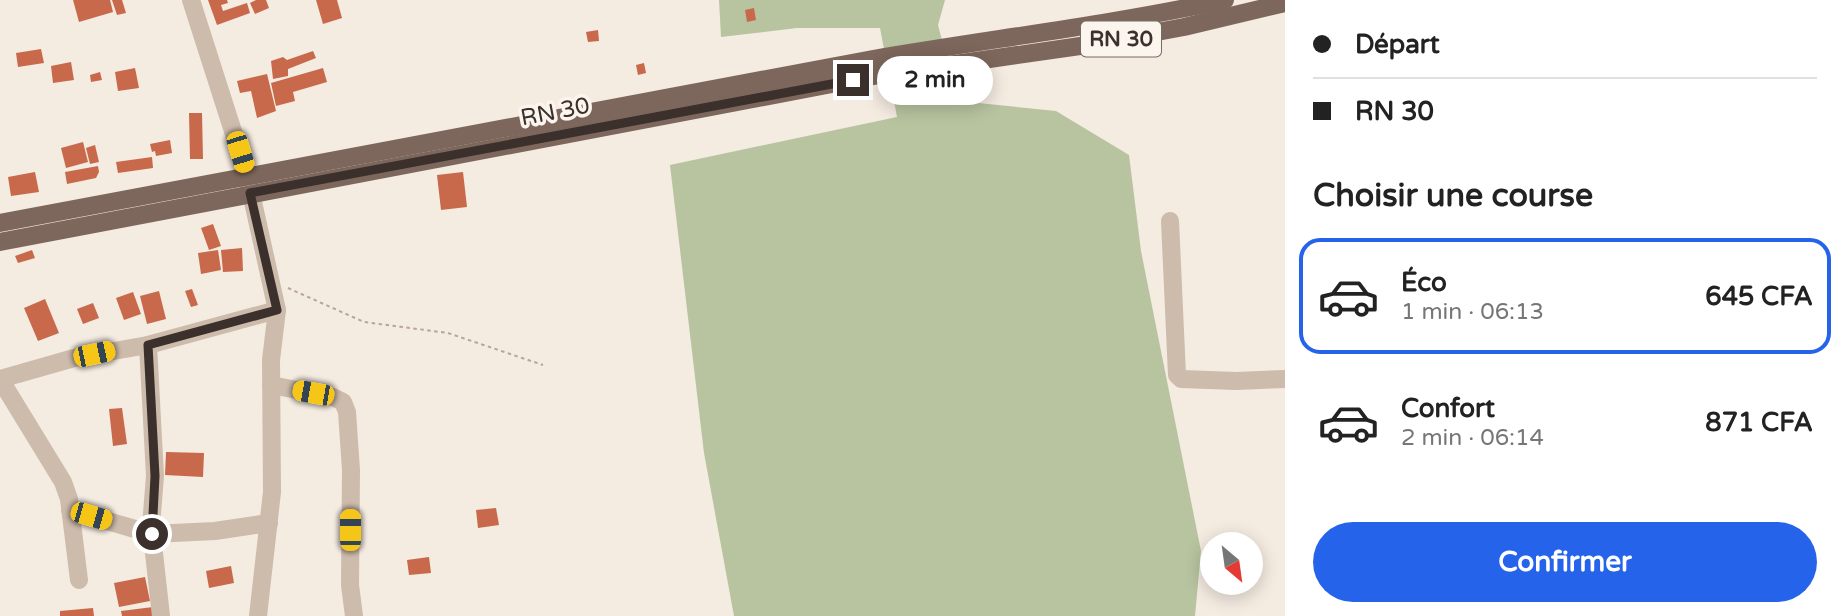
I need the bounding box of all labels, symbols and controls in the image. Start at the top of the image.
road number: RN 30 [1081,22,1161,56]
text: Départ [1355,29,1440,60]
callout: 2 min [878,56,993,104]
route end [837,64,869,96]
text: 2 min [904,66,966,94]
street label: RN 30 [518,92,592,132]
text: RN 30 [1355,96,1434,127]
car [224,129,257,175]
text: Choisir une course [1313,177,1593,215]
icon: car [1317,265,1380,328]
text: Éco [1401,267,1447,298]
text: 645 CFA [1705,281,1813,312]
text: 1 min · 06:13 [1401,298,1544,326]
car [72,339,117,369]
car [291,379,336,407]
icon: car [1317,391,1380,454]
text: Confort [1401,393,1495,424]
text: 871 CFA [1705,407,1813,438]
text: 2 min · 06:14 [1401,424,1544,452]
car [68,500,115,532]
car [340,509,361,551]
route start [136,518,168,550]
button: Confirmer [1313,522,1817,602]
north arrow [1200,532,1264,595]
map controls [1200,532,1263,595]

